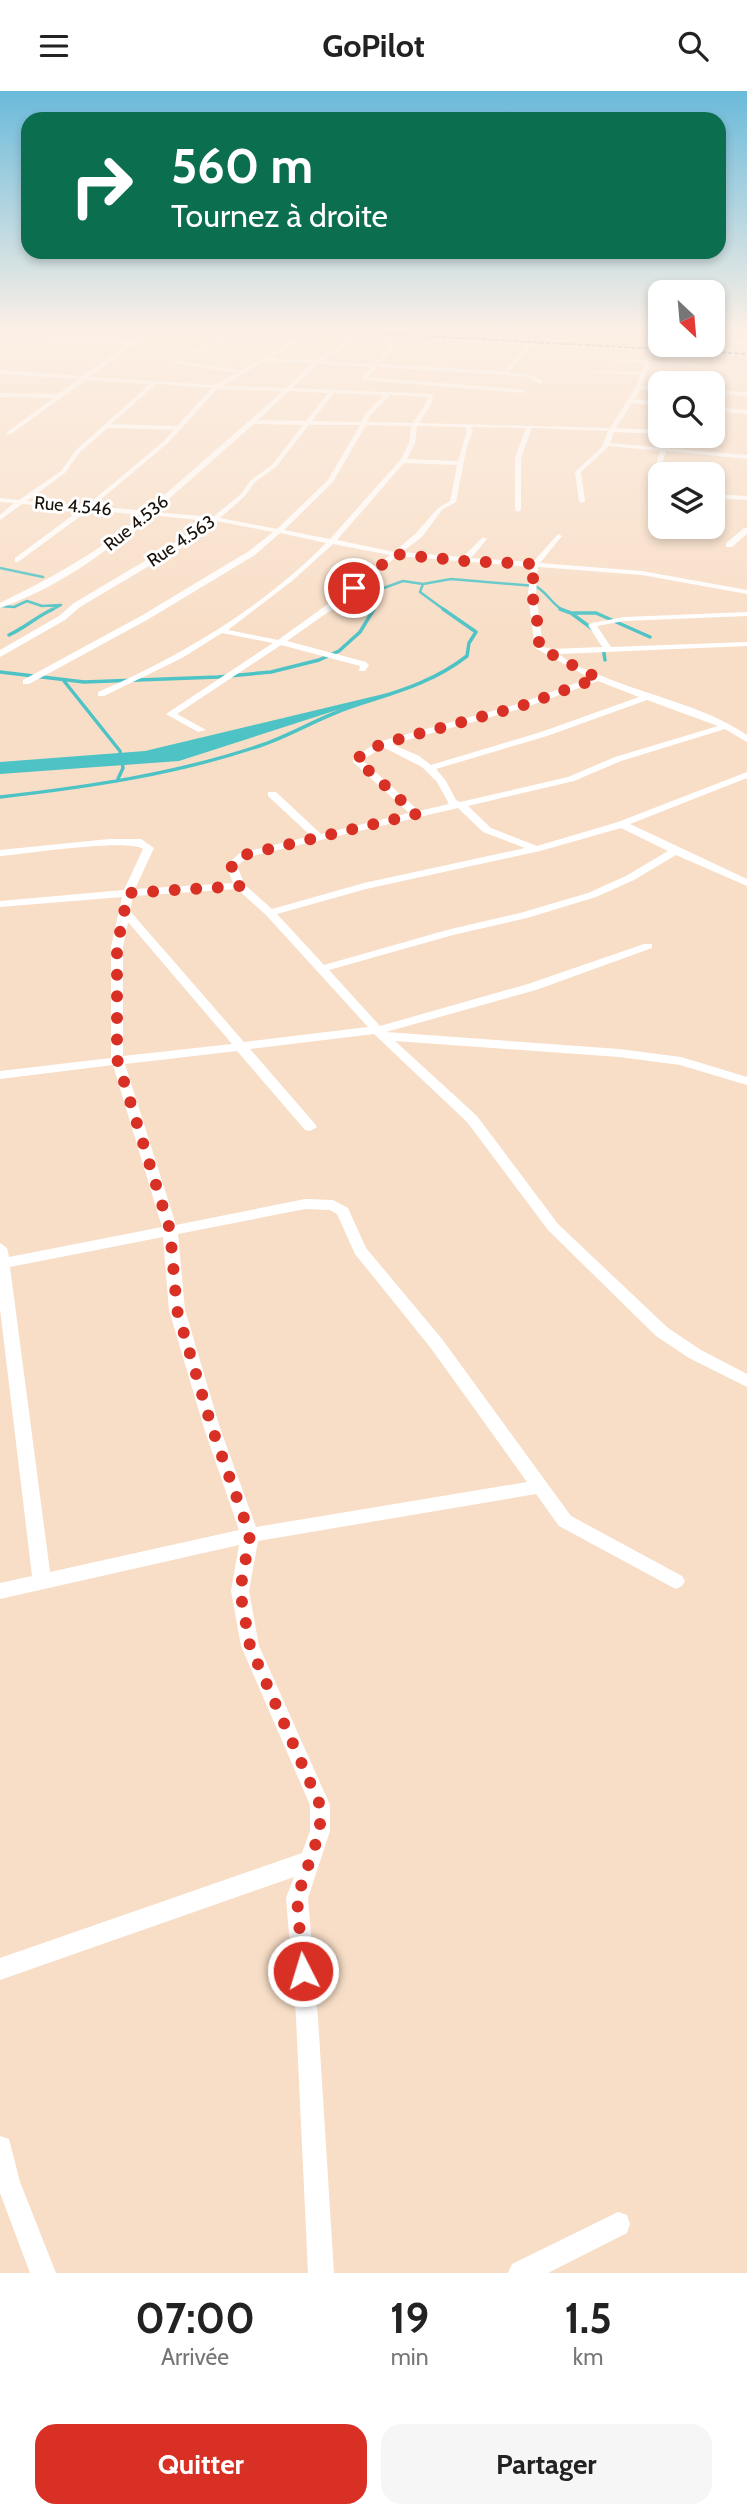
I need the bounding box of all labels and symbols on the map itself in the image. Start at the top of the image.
north arrow [648,280,724,357]
street label: Rue 4.536 [99,490,173,556]
street label: Rue 4.546 [33,492,113,520]
street label: Rue 4.563 [143,510,219,572]
pin [324,558,384,618]
position arrow [266,1934,340,2008]

